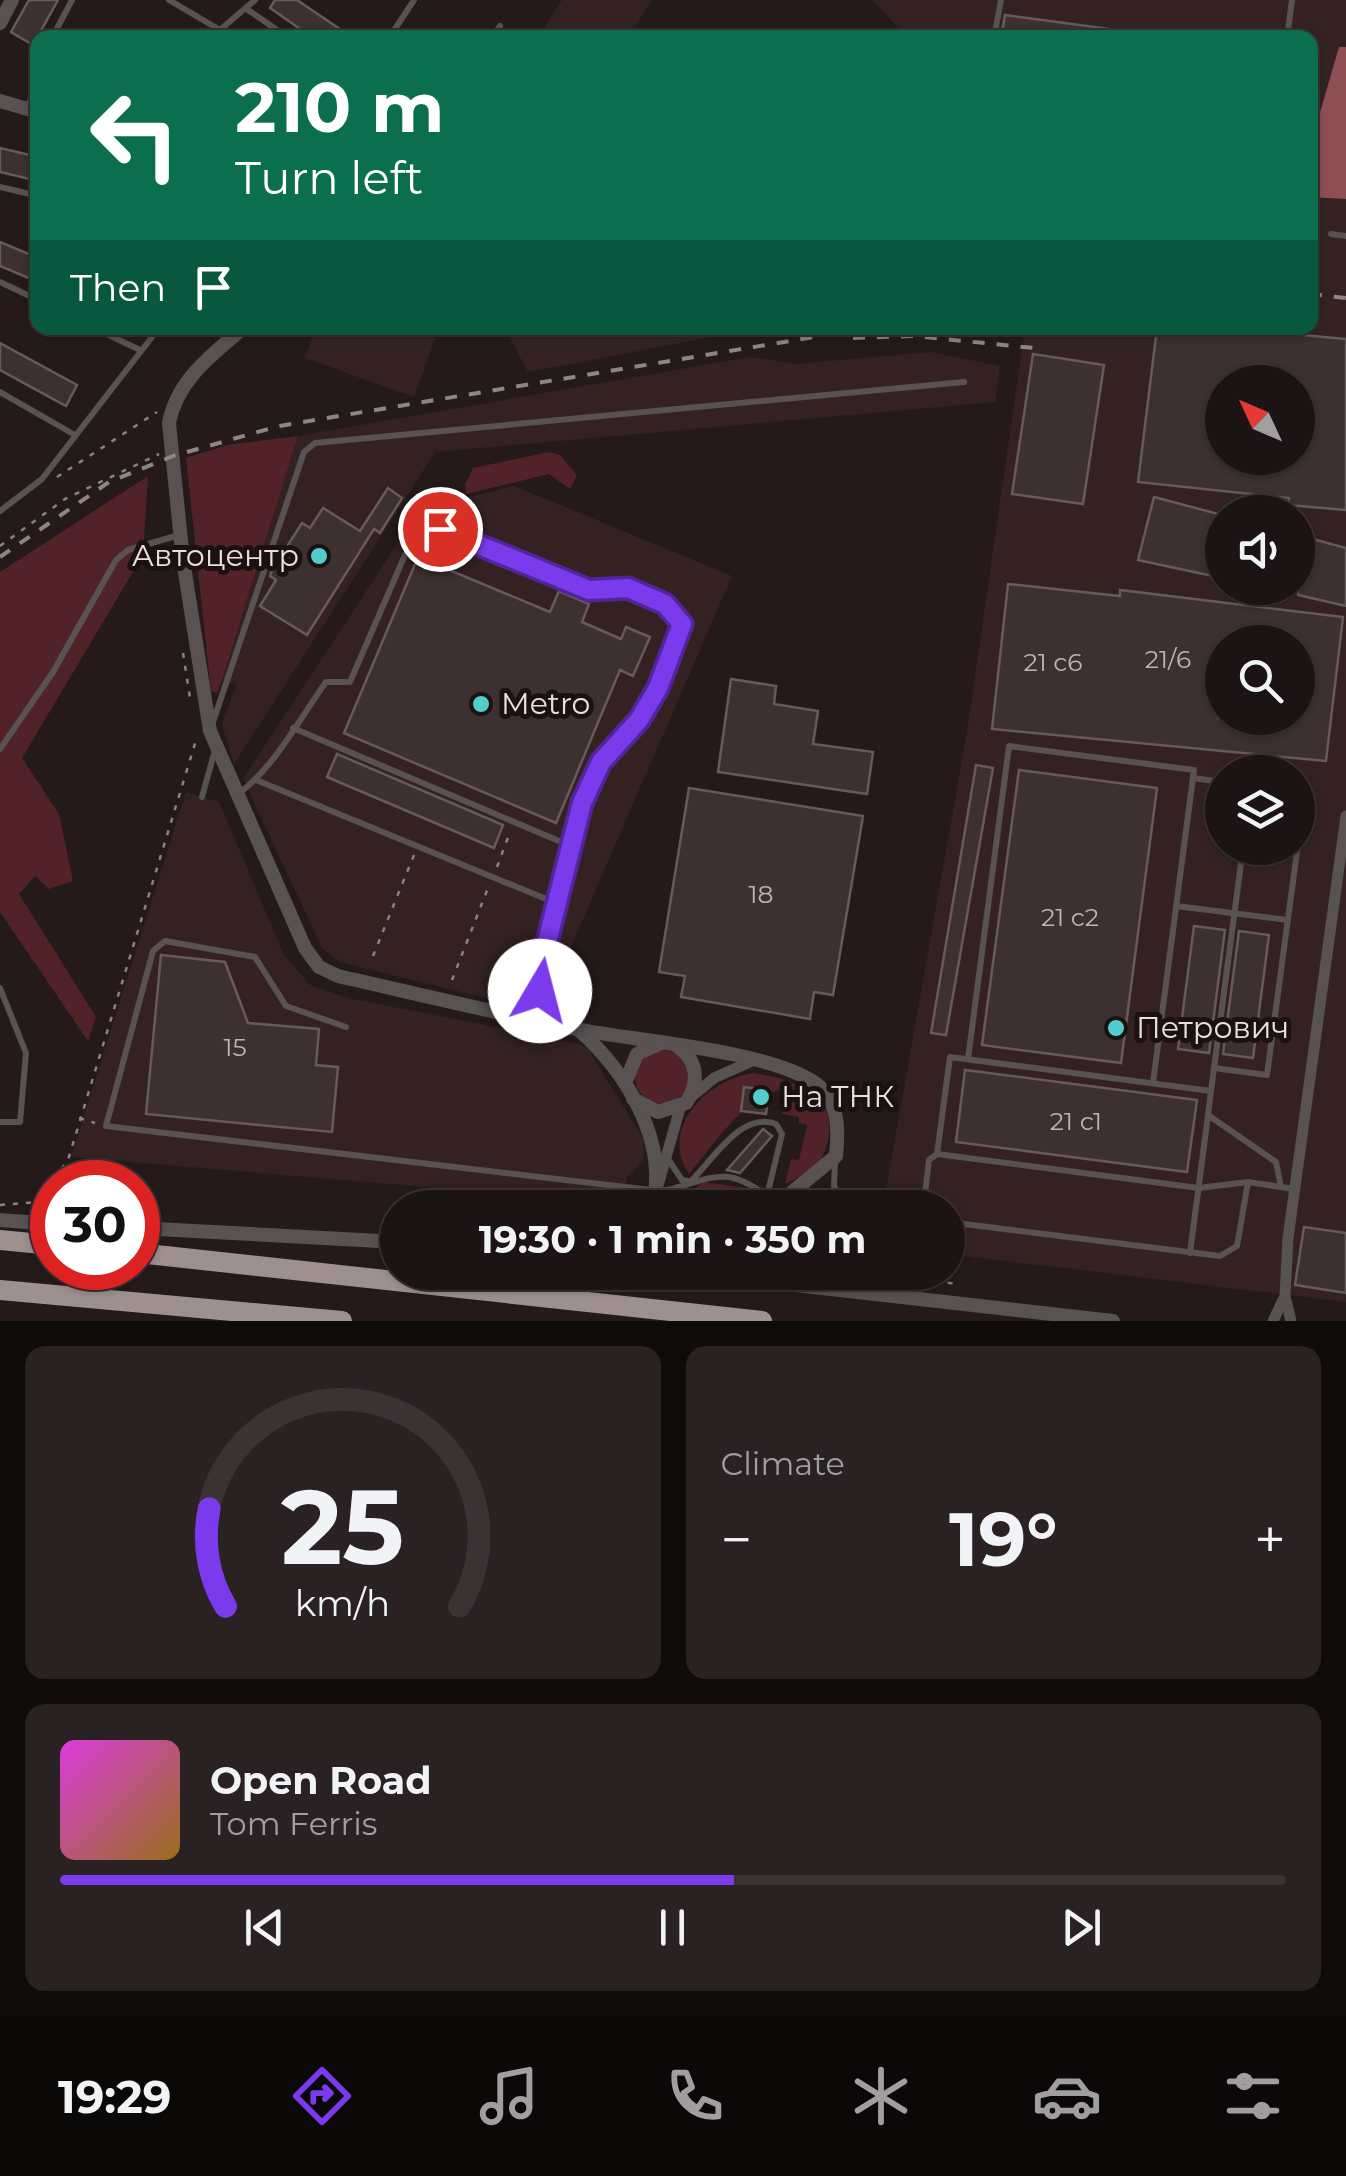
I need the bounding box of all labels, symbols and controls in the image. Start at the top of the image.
text: 210 m [235,64,445,150]
icon: left [70,70,200,200]
text: Turn left [235,150,423,205]
icon: arrive [186,260,241,315]
text: Then [70,264,166,311]
north arrow [1205,365,1315,475]
map controls [1205,365,1315,865]
pin [398,487,483,572]
button: sound [1205,495,1315,605]
icon: arrive [413,502,468,557]
place label: Автоцентр [132,537,299,574]
marker: Автоцентр [308,545,330,567]
button: search [1205,625,1315,735]
house number: 21/6 [1145,644,1191,674]
house number: 21 с6 [1024,647,1082,677]
place label: Metro [501,685,590,722]
marker: Metro [470,693,492,715]
button: layers [1205,755,1315,865]
house number: 18 [749,879,773,909]
house number: 21 с2 [1041,902,1099,932]
position arrow [488,939,592,1043]
place label: Петрович [1136,1009,1289,1046]
marker: Петрович [1105,1017,1127,1039]
house number: 15 [223,1032,247,1062]
place label: На ТНК [781,1078,894,1115]
marker: На ТНК [750,1086,772,1108]
house number: 21 с1 [1050,1106,1102,1136]
speed limit sign: 30 [30,1160,160,1290]
text: 19:30 · 1 min · 350 m [479,1216,866,1263]
text: Climate [721,1444,845,1483]
text: 25 [281,1463,404,1590]
text: 19° [949,1493,1058,1585]
text: − [721,1506,752,1573]
text: + [1254,1506,1286,1573]
text: km/h [295,1581,390,1625]
text: Open Road [210,1757,432,1804]
text: Tom Ferris [210,1804,377,1843]
icon: previous [237,1900,292,1955]
icon: pause [645,1900,700,1955]
icon: next [1054,1900,1109,1955]
icon: directions [287,2061,357,2131]
icon: music [474,2061,544,2131]
icon: phone [660,2061,730,2131]
icon: climate [846,2061,916,2131]
icon: car [1032,2061,1102,2131]
icon: filters [1218,2061,1288,2131]
text: 19:29 [58,2069,171,2124]

